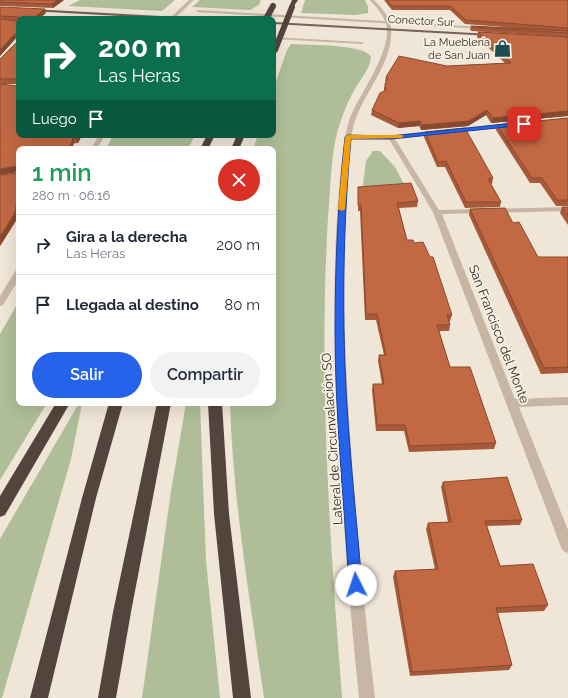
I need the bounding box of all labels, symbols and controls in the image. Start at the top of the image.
street label: Conector Sur [387,13,455,29]
text: 200 m [98,31,181,64]
icon: right [32,32,84,84]
place label: La Mueblería de San Juan [424,36,490,62]
shop icon: La Mueblería de San Juan [493,38,513,58]
text: Las Heras [98,65,180,86]
pin [507,107,541,141]
icon: arrive [85,108,107,130]
text: Luego [32,110,77,128]
icon: arrive [513,113,535,135]
text: 1 min [32,158,92,187]
button: close [218,159,260,201]
text: 280 m · 06:16 [32,188,110,203]
text: Gira a la derecha [66,228,187,246]
icon: right [32,234,54,256]
text: 200 m [216,236,260,254]
text: Las Heras [66,246,125,261]
street label: San Francisco del Monte [466,263,533,406]
icon: arrive [32,294,54,316]
text: Llegada al destino [66,296,199,314]
text: 80 m [224,296,260,314]
button: Salir [32,352,142,398]
button: Compartir [150,352,260,398]
street label: Lateral de Circunvalación SO [318,352,346,526]
position arrow [335,564,377,606]

